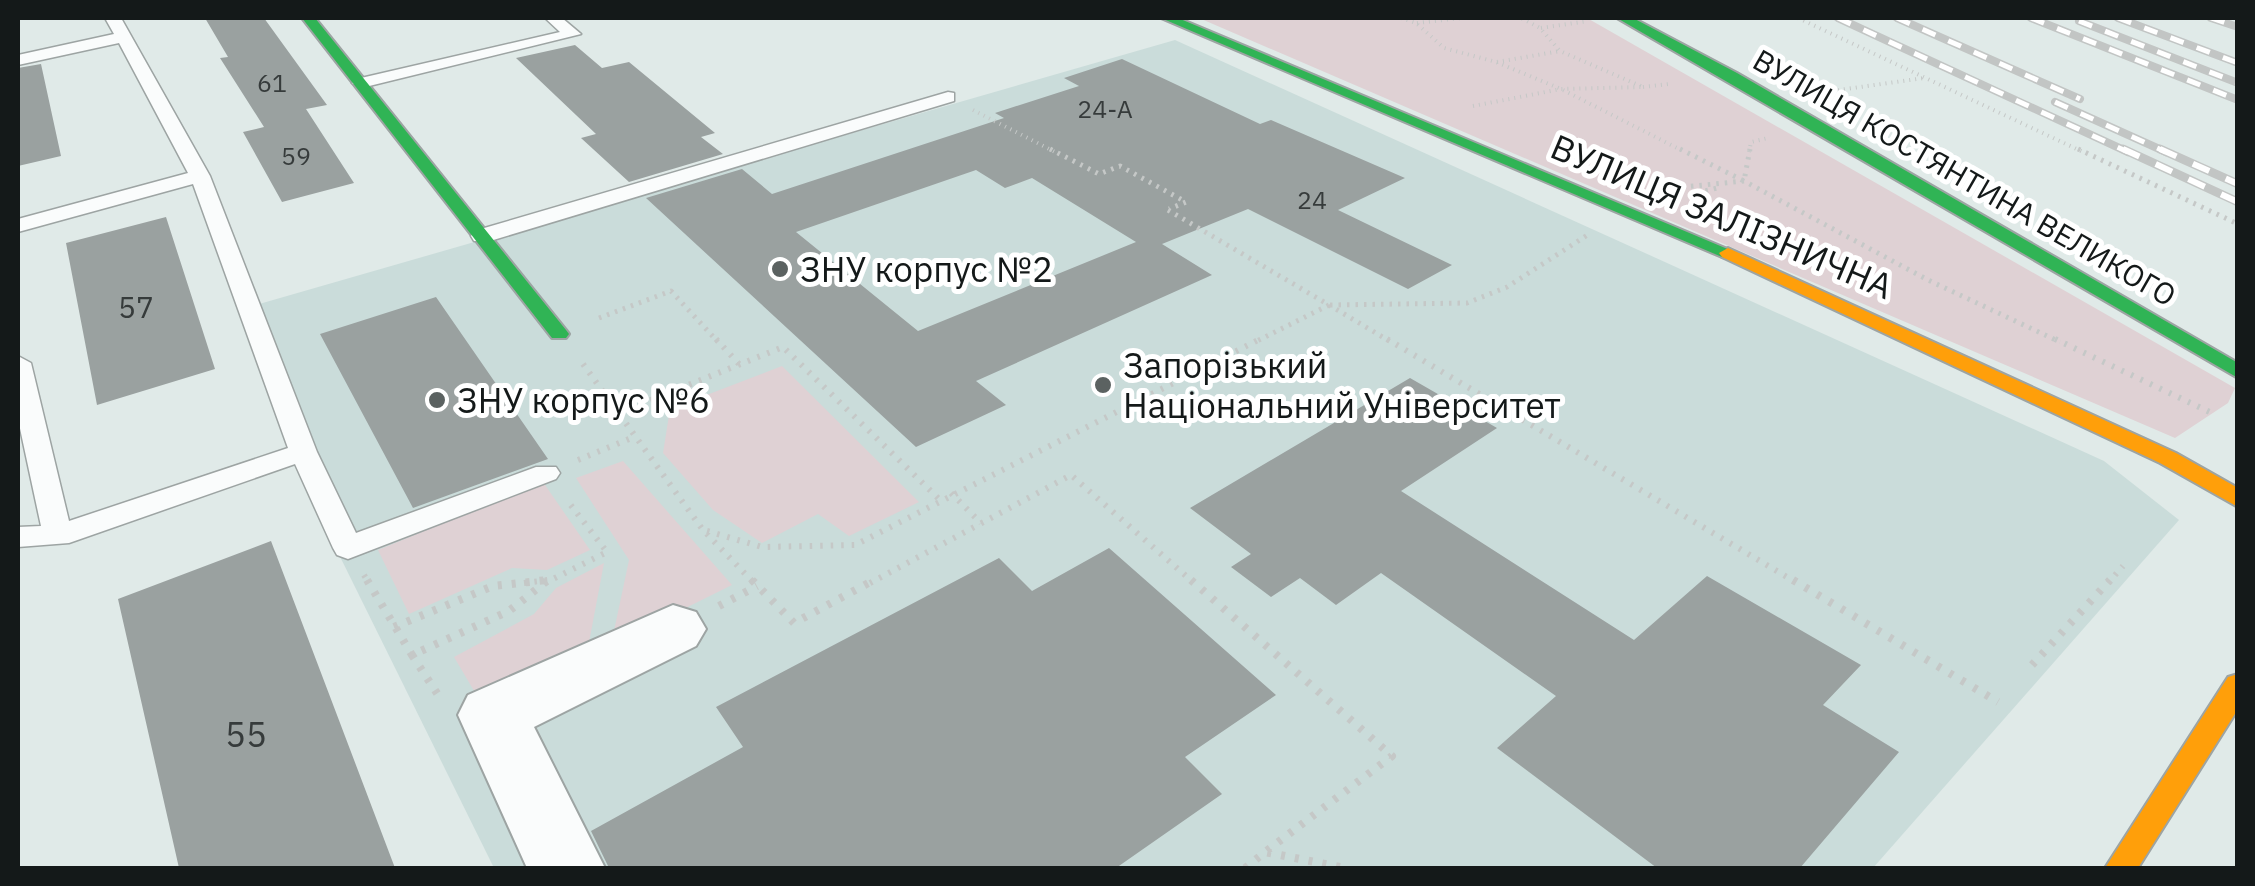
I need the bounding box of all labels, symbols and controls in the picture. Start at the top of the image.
street label: ВУЛИЦЯ КОСТЯНТИНА ВЕЛИКОГО [1747,40,2183,314]
house number: 61 [257,66,287,99]
house number: 24-А [1077,92,1133,125]
street label: ВУЛИЦЯ ЗАЛІЗНИЧНА [1544,123,1900,309]
house number: 59 [281,139,311,172]
house number: 24 [1297,183,1327,216]
place label: ЗНУ корпус №2 [800,246,1053,292]
marker: ЗНУ корпус №2 [769,258,791,280]
house number: 57 [118,287,154,326]
place label: Запорізький Національний Університет [1123,342,1561,428]
marker: Запорізький Національний Університет [1092,374,1114,396]
place label: ЗНУ корпус №6 [457,377,710,423]
marker: ЗНУ корпус №6 [426,389,448,411]
house number: 55 [225,711,267,757]

